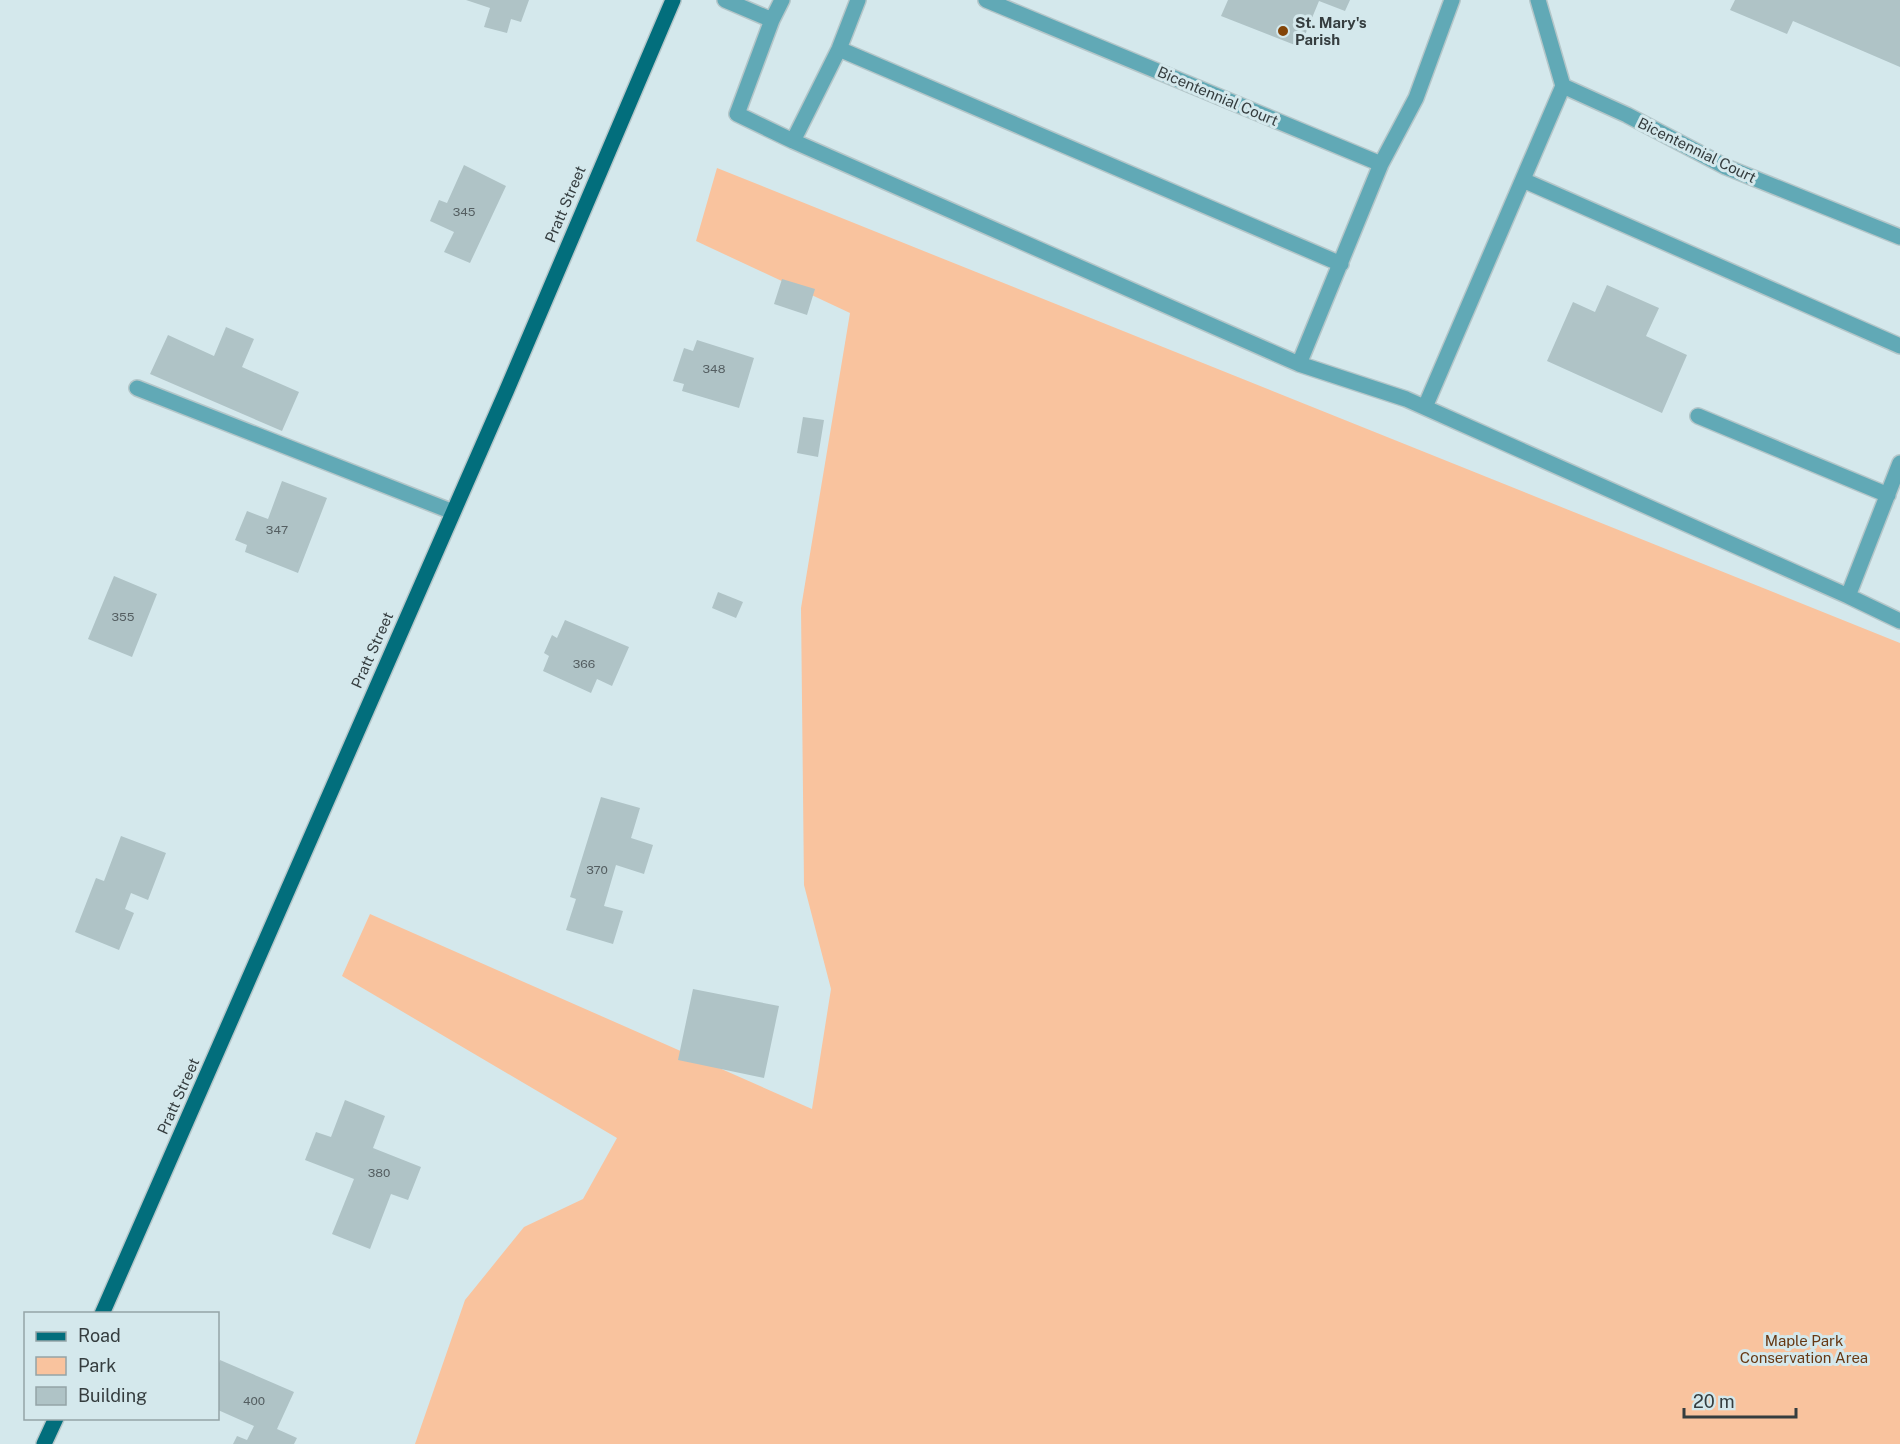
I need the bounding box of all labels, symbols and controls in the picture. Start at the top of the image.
place label: St. Mary's Parish [1295,14,1367,48]
marker: St. Mary's Parish [1276,24,1290,38]
street label: Bicentennial Court [1155,63,1281,129]
street label: Bicentennial Court [1635,114,1759,186]
street label: Pratt Street [541,163,589,245]
house number: 345 [453,205,476,219]
house number: 348 [703,362,726,376]
house number: 347 [266,523,288,537]
street label: Pratt Street [348,609,396,691]
house number: 355 [112,610,135,624]
house number: 366 [573,657,595,671]
house number: 370 [586,863,608,877]
street label: Pratt Street [154,1055,202,1137]
house number: 380 [368,1166,390,1180]
legend [24,1312,219,1420]
text: Road [78,1325,121,1346]
park label: Maple Park Conservation Area [1740,1332,1868,1366]
text: Park [78,1355,116,1376]
scale bar [1684,1381,1796,1419]
text: Building [78,1385,147,1406]
text: 20 m [1693,1391,1735,1412]
house number: 400 [243,1394,265,1408]

